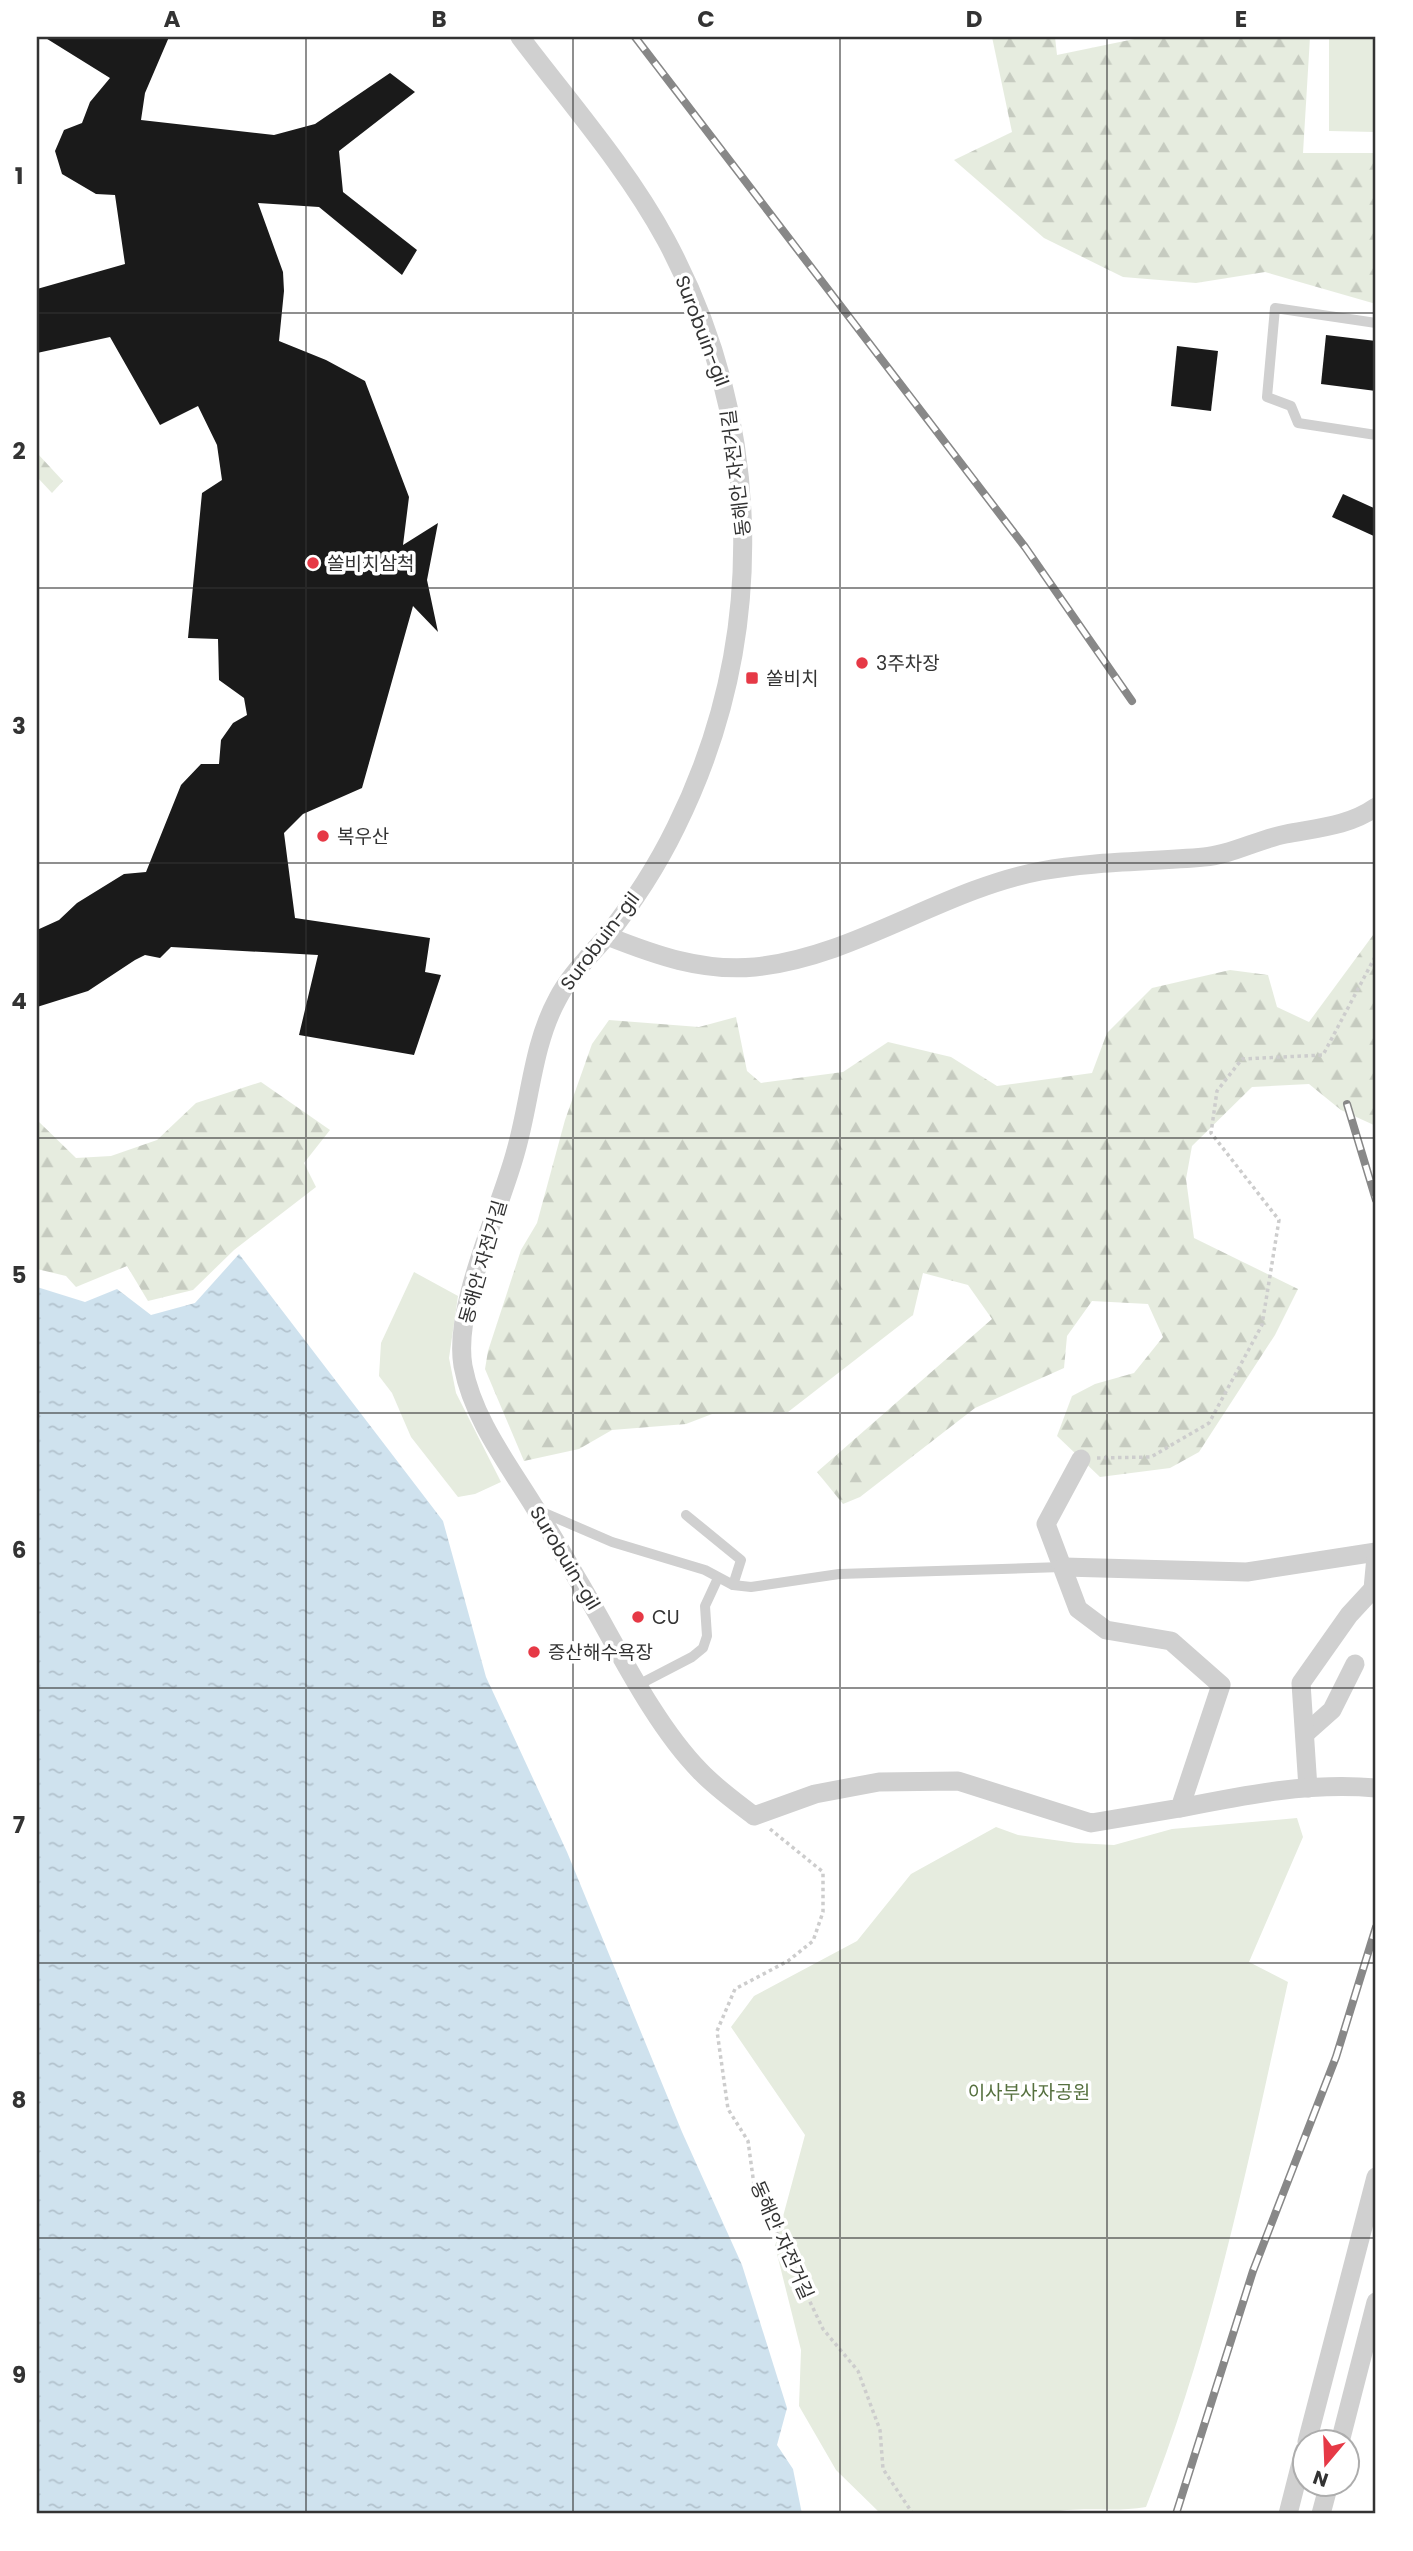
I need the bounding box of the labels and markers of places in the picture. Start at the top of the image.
place label: 쏠비치삼척 [327,550,414,577]
marker: 쏠비치삼척 [305,555,321,571]
place label: 3주차장 [876,650,940,677]
marker: 3주차장 [854,655,870,671]
place label: 쏠비치 [766,665,818,692]
marker: 쏠비치 [744,670,760,686]
place label: 복우산 [337,823,389,850]
marker: 복우산 [315,828,331,844]
place label: CU [652,1604,680,1631]
marker: CU [630,1609,646,1625]
place label: 증산해수욕장 [548,1639,653,1666]
marker: 증산해수욕장 [526,1644,542,1660]

